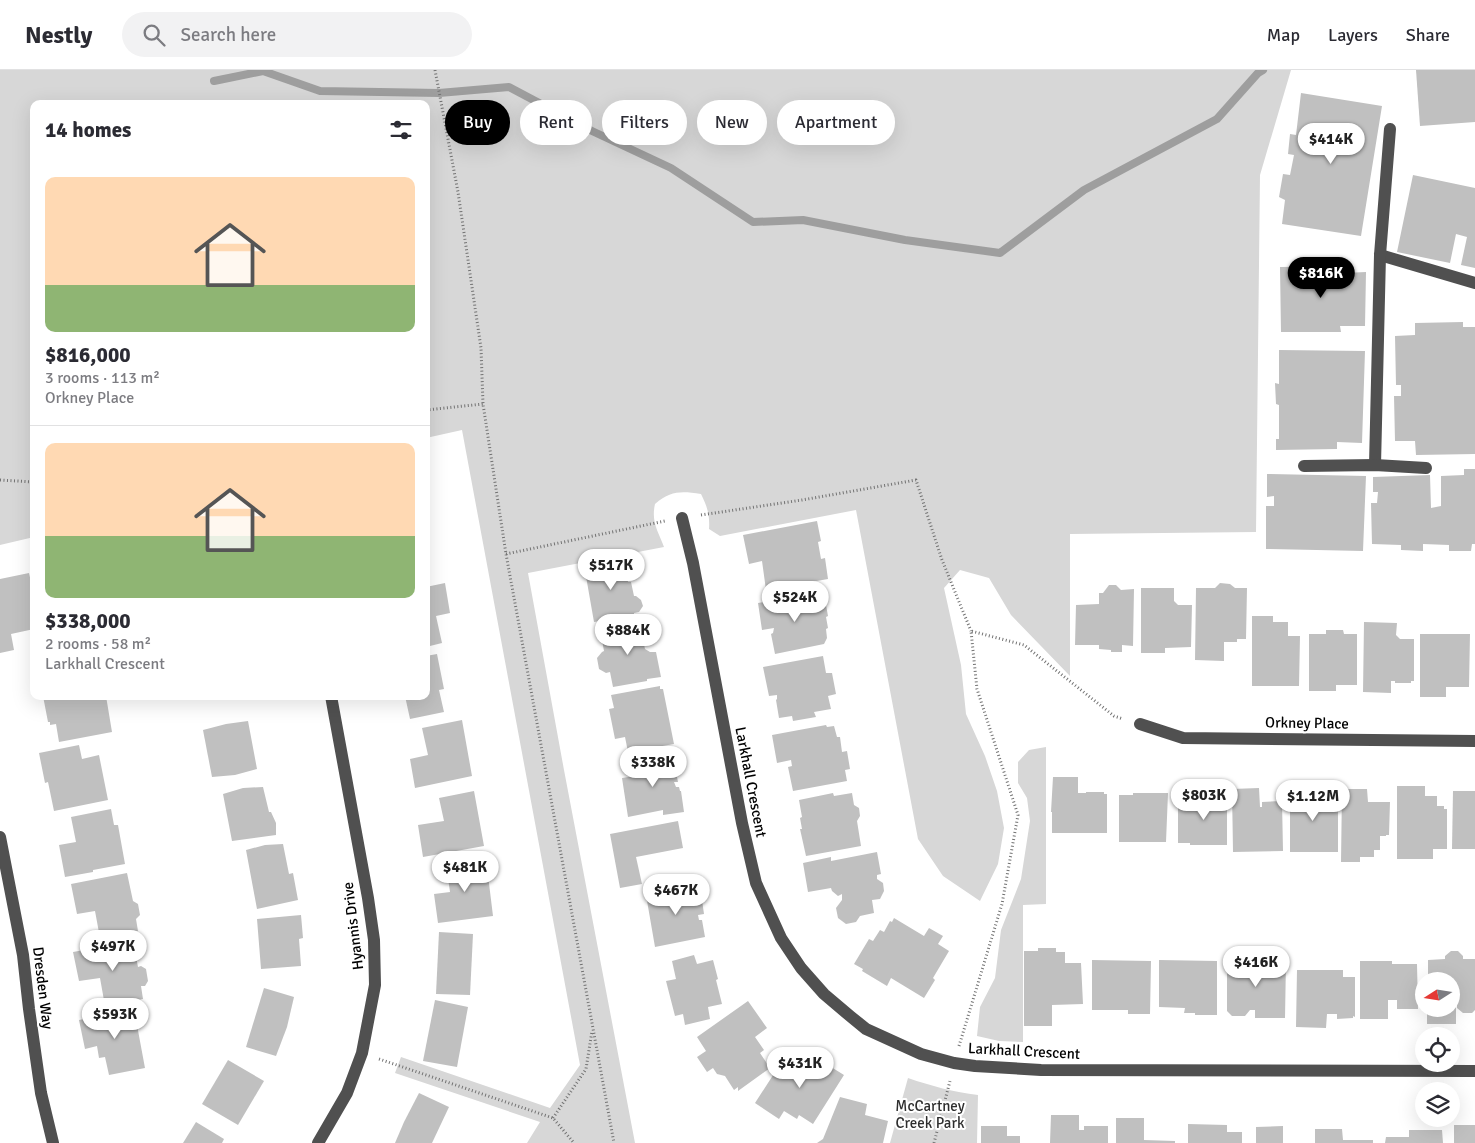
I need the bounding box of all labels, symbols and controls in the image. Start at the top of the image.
search box [122,12,472,57]
text: Nestly [25,20,92,50]
icon: search [140,21,168,49]
text: Search here [180,23,276,47]
text: Map [1267,24,1300,46]
text: Layers [1328,24,1378,46]
text: Share [1406,24,1450,46]
chip: Buy [445,100,510,145]
chip: Rent [520,100,592,145]
chip: Filters [602,100,687,145]
chip: New [697,100,767,145]
chip: Apartment [777,100,895,145]
icon: filters [387,116,415,144]
text: 14 homes [45,117,131,143]
pin: $414K [1296,122,1366,165]
text: $414K [1309,129,1353,149]
icon: home [185,210,275,300]
pin: $816K [1286,256,1356,299]
text: $816K [1299,263,1343,283]
text: $816,000 [45,342,131,368]
text: 3 rooms · 113 m² [45,368,160,388]
text: Orkney Place [45,388,134,408]
icon: home [185,475,275,565]
pin: $517K [576,548,646,591]
text: $517K [589,555,633,575]
pin: $524K [760,580,830,623]
text: $524K [773,587,817,607]
text: $338,000 [45,608,131,634]
pin: $884K [593,614,663,656]
text: $884K [606,620,650,640]
text: 2 rooms · 58 m² [45,634,151,654]
text: Larkhall Crescent [45,654,165,674]
street label: Orkney Place [1265,713,1349,733]
street label: Larkhall Crescent [731,725,771,839]
pin: $338K [618,746,688,788]
text: $338K [631,752,675,772]
pin: $803K [1169,778,1239,821]
pin: $1.12M [1272,780,1354,822]
text: $803K [1182,785,1226,805]
text: $1.12M [1287,786,1339,806]
pin: $481K [430,850,500,893]
text: $481K [443,857,487,877]
pin: $467K [641,874,711,916]
text: $467K [654,880,698,900]
street label: Hyannis Drive [339,881,367,971]
pin: $497K [78,930,148,972]
text: $497K [91,936,135,956]
street label: Dresden Way [29,946,57,1030]
pin: $416K [1221,946,1291,988]
text: $416K [1234,952,1278,972]
north arrow [1415,972,1460,1018]
map controls [1415,972,1460,1127]
pin: $593K [80,998,150,1040]
text: $593K [93,1004,137,1024]
button: locate [1415,1027,1460,1072]
street label: Larkhall Crescent [967,1039,1081,1063]
pin: $431K [765,1046,835,1089]
text: $431K [778,1053,822,1073]
button: layers [1415,1082,1460,1127]
park label: McCartney Creek Park [895,1097,965,1132]

